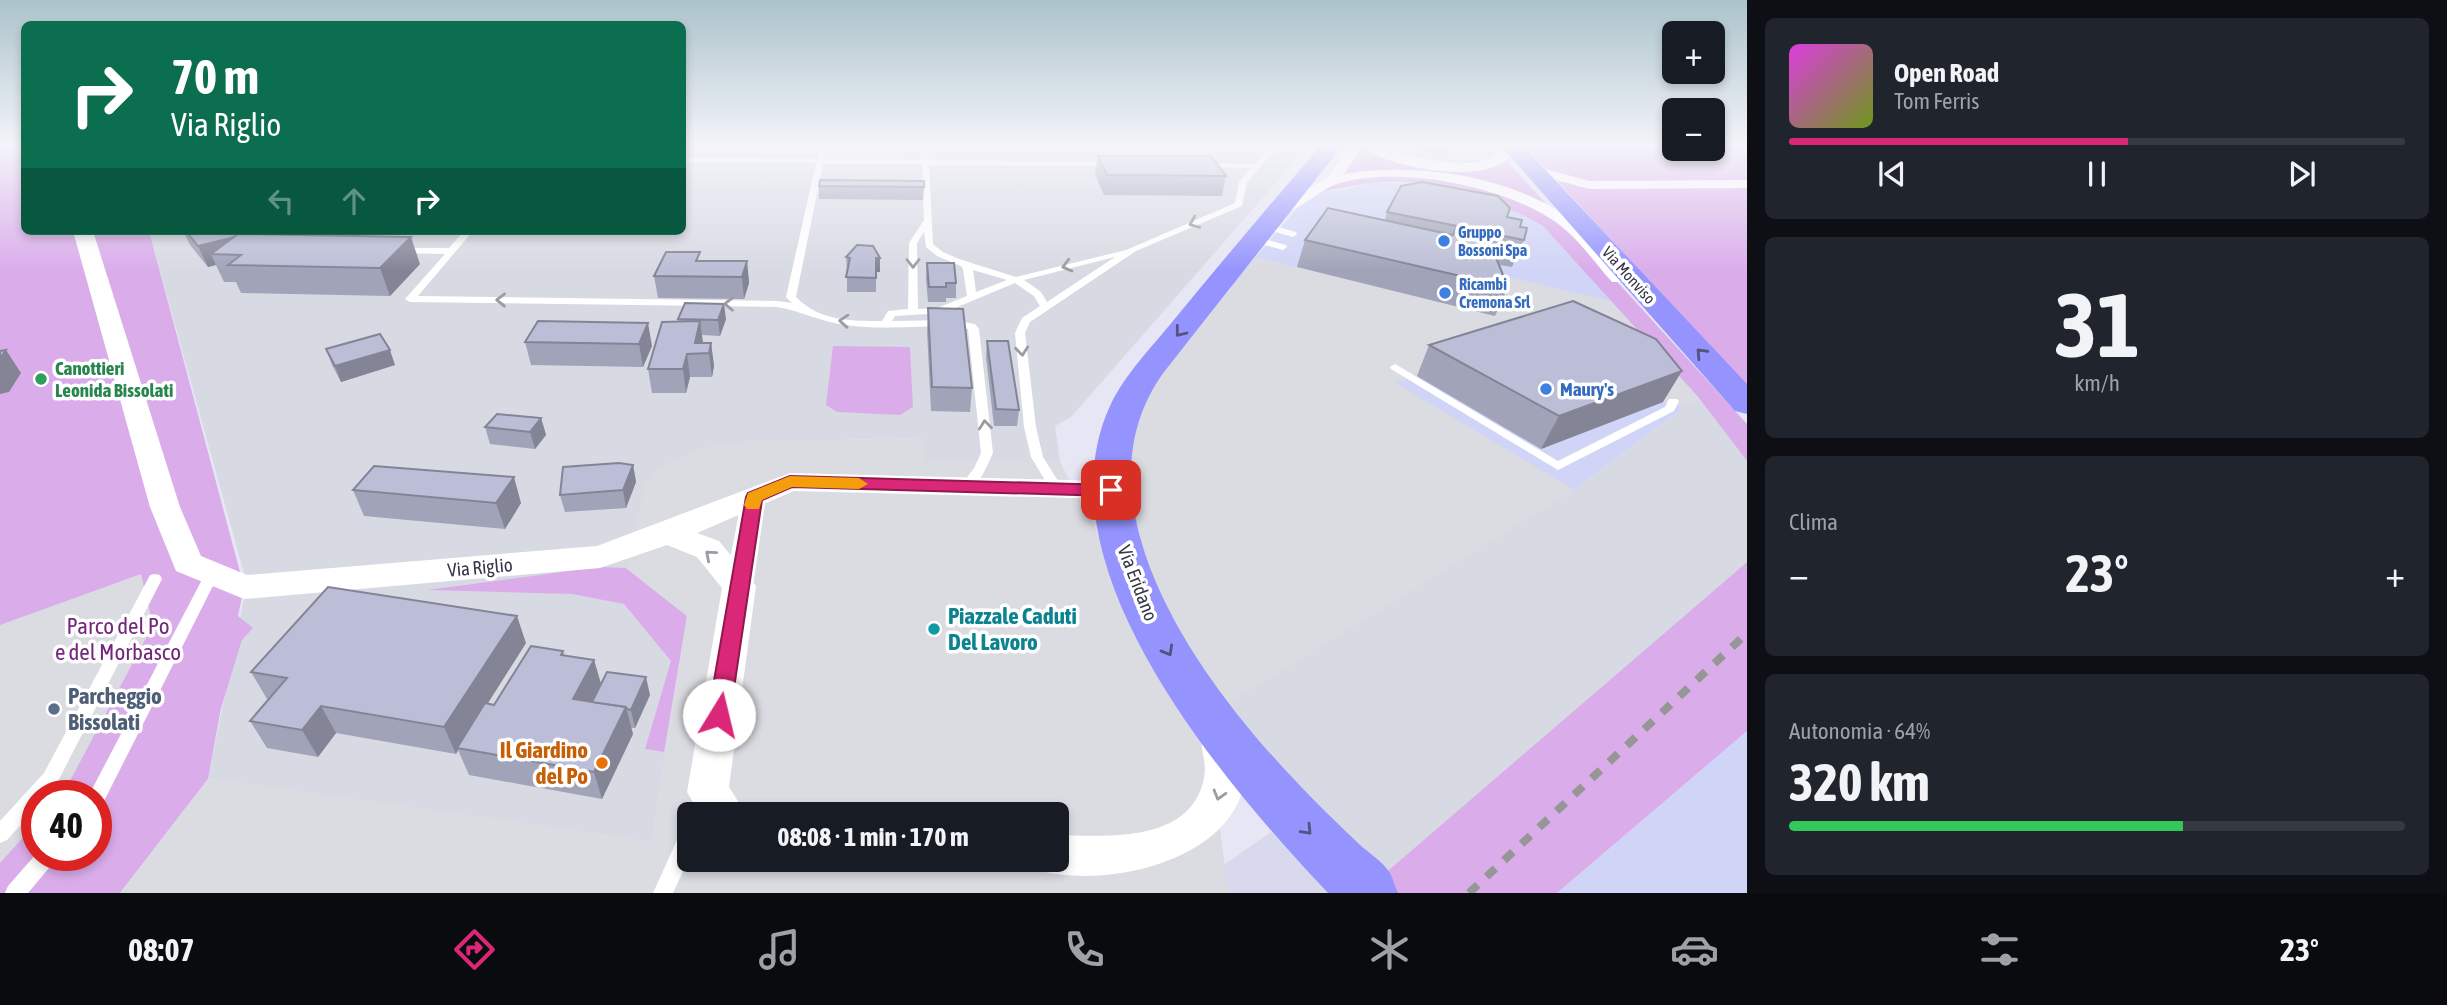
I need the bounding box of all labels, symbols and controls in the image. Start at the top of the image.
map controls [1662,21,1725,161]
button: + [1662,21,1725,84]
text: 70 m [171,48,259,104]
icon: right [56,49,147,140]
text: Open Road [1894,58,1999,88]
text: Tom Ferris [1894,88,1979,114]
button: − [1662,98,1725,161]
text: Via Riglio [171,106,281,143]
icon: previous [1873,155,1911,193]
icon: pause [2078,155,2116,193]
icon: next [2283,155,2321,193]
icon: left [262,182,300,220]
icon: ahead [335,182,373,220]
icon: right [408,182,446,220]
one-way arrow [1188,215,1200,229]
place label: Gruppo Bossoni Spa [1458,223,1527,259]
marker: Gruppo Bossoni Spa [1436,233,1452,249]
street label: Via Monviso [1599,243,1659,307]
one-way arrow [905,258,921,269]
one-way arrow [1062,258,1074,272]
text: 31 [2054,272,2140,376]
place label: Ricambi Cremona Srl [1459,275,1531,311]
marker: Ricambi Cremona Srl [1437,285,1453,301]
one-way arrow [495,292,506,308]
one-way arrow [723,296,734,311]
one-way arrow [838,314,849,329]
one-way arrow [1176,324,1189,336]
one-way arrow [1014,345,1029,357]
one-way arrow [1696,348,1709,361]
place label: Canottieri Leonida Bissolati [55,357,173,401]
text: km/h [2074,370,2120,396]
marker: Canottieri Leonida Bissolati [33,371,49,387]
place label: Maury's [1560,378,1614,400]
marker: Maury's [1538,381,1554,397]
one-way arrow [978,419,993,430]
pin [1081,460,1141,520]
icon: arrive [1092,471,1130,509]
text: Clima [1789,509,1838,535]
street label: Via Eridano [1114,542,1162,624]
text: 23° [2065,543,2129,603]
one-way arrow [705,551,718,563]
text: − [1789,552,1809,595]
text: + [2385,552,2405,595]
street label: Via Riglio [446,553,514,581]
place label: Piazzale Caduti Del Lavoro [948,603,1077,655]
park label: Parco del Po e del Morbasco [55,613,181,665]
marker: Piazzale Caduti Del Lavoro [926,621,942,637]
one-way arrow [1160,644,1173,656]
position arrow [682,678,756,752]
place label: Parcheggio Bissolati [68,683,162,735]
marker: Parcheggio Bissolati [46,701,62,717]
text: Autonomia · 64% [1789,718,1930,744]
place label: Il Giardino del Po [500,737,588,789]
text: 320 km [1789,752,1930,812]
marker: Il Giardino del Po [594,755,610,771]
speed limit sign: 40 [21,780,112,871]
one-way arrow [1213,789,1228,801]
text: 08:08 · 1 min · 170 m [777,822,969,852]
one-way arrow [1299,822,1311,834]
icon: directions [450,925,499,974]
icon: music [755,925,804,974]
icon: phone [1060,925,1109,974]
icon: climate [1365,925,1414,974]
icon: car [1670,925,1719,974]
icon: filters [1975,925,2024,974]
text: 08:07 [128,931,194,968]
text: 23° [2280,931,2319,968]

